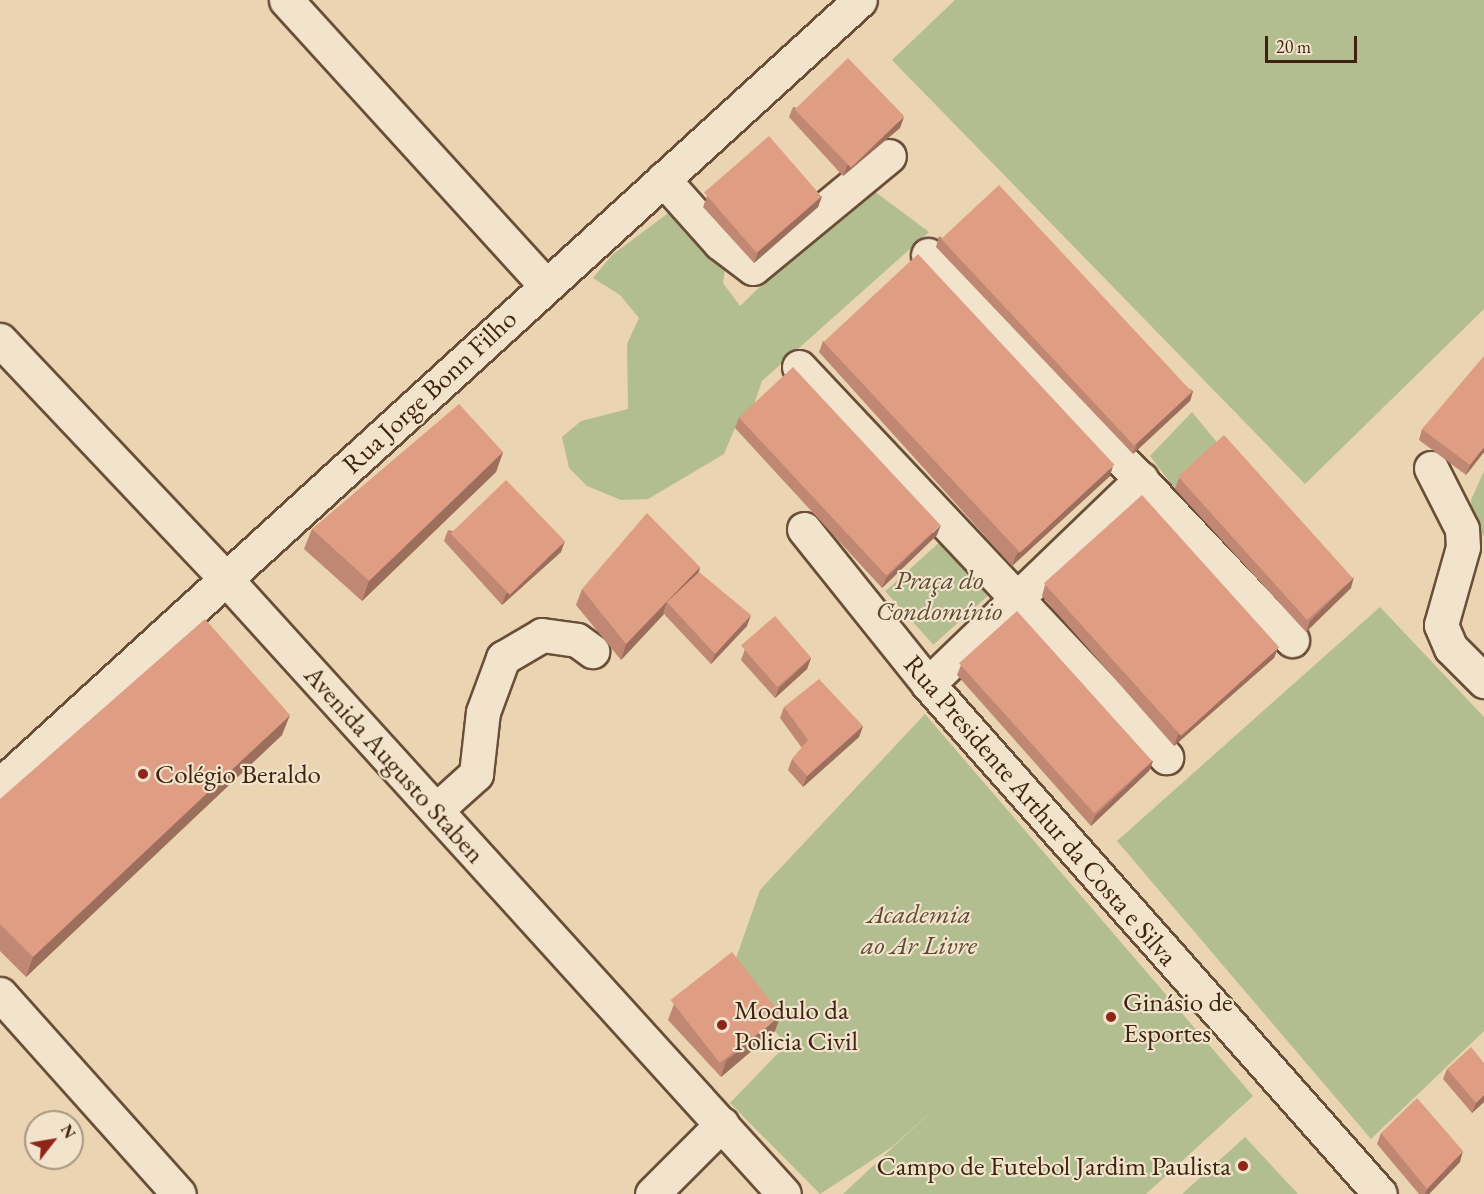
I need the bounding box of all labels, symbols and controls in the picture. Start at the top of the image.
scale bar [1268,24,1360,62]
text: 20 m [1276,35,1311,58]
street label: Rua Jorge Bonn Filho [335,302,523,480]
park label: Praça do Condomínio [876,563,1002,626]
street label: Rua Presidente Arthur da Costa e Silva [897,648,1185,972]
street label: Avenida Augusto Staben [298,659,492,869]
place label: Colégio Beraldo [155,758,321,790]
marker: Colégio Beraldo [136,767,150,781]
park label: Academia ao Ar Livre [861,897,977,960]
place label: Ginásio de Esportes [1123,985,1233,1048]
place label: Modulo da Policia Civil [734,993,858,1056]
marker: Ginásio de Esportes [1104,1010,1118,1024]
marker: Modulo da Policia Civil [715,1018,729,1032]
north arrow [24,1110,84,1170]
text: N [56,1121,80,1142]
place label: Campo de Futebol Jardim Paulista [877,1150,1231,1182]
marker: Campo de Futebol Jardim Paulista [1236,1159,1250,1173]

